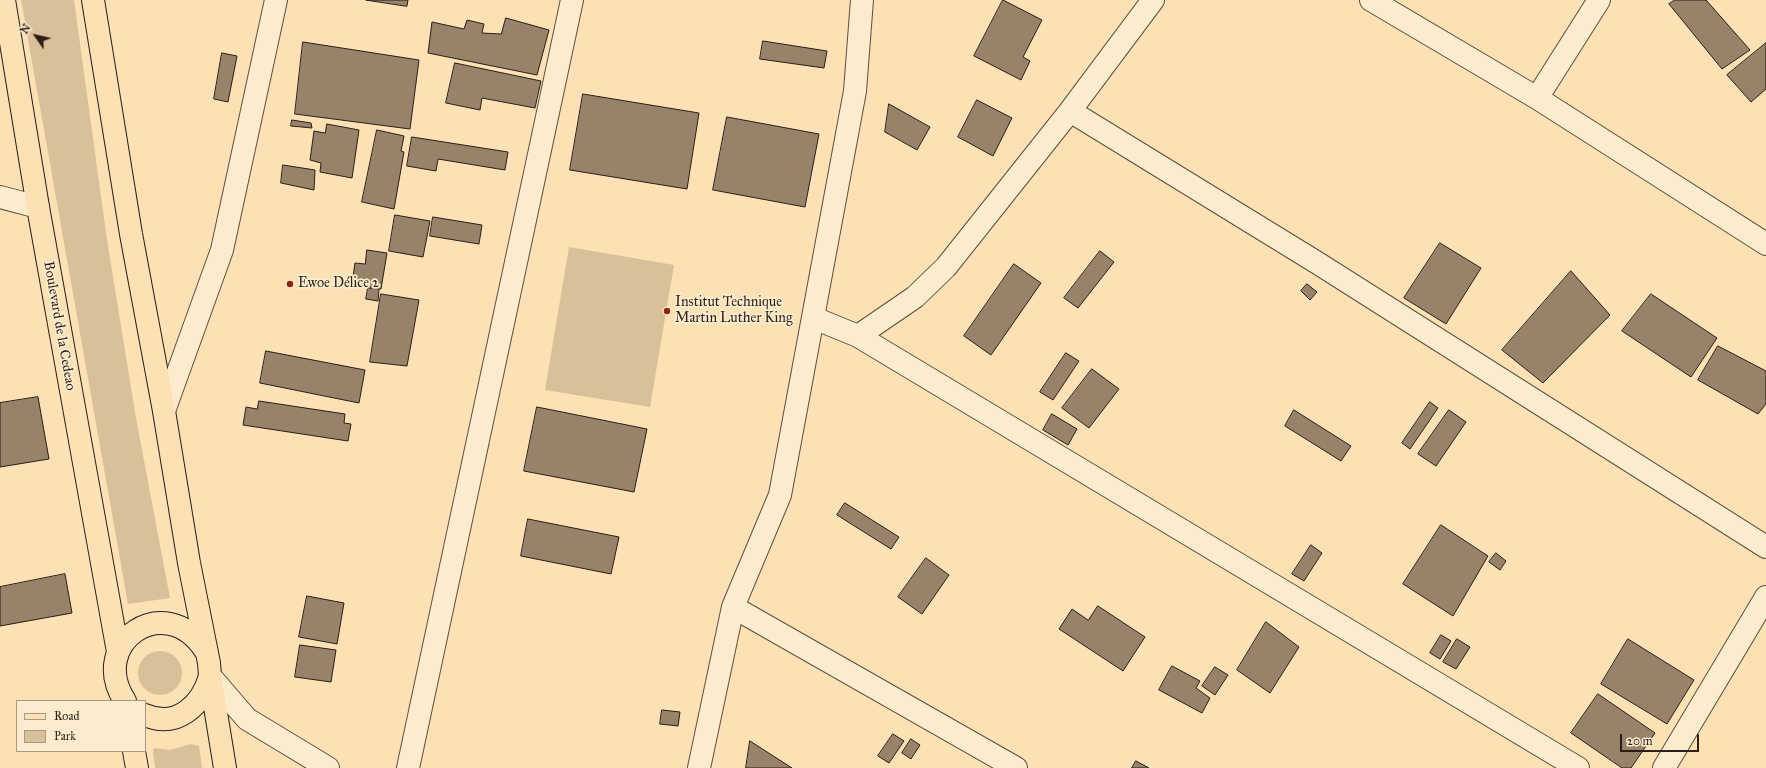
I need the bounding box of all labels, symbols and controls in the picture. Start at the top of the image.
north arrow [16,16,56,56]
text: N [18,22,34,37]
street label: Boulevard de la Cedeao [39,260,79,392]
place label: Ewoe Délice 2 [298,276,379,292]
marker: Ewoe Délice 2 [285,279,295,289]
place label: Institut Technique Martin Luther King [675,295,792,328]
marker: Institut Technique Martin Luther King [662,306,672,316]
legend [16,700,146,752]
text: Road [54,709,80,723]
scale bar [1622,726,1701,752]
text: Park [54,729,76,743]
text: 20 m [1627,734,1653,748]

